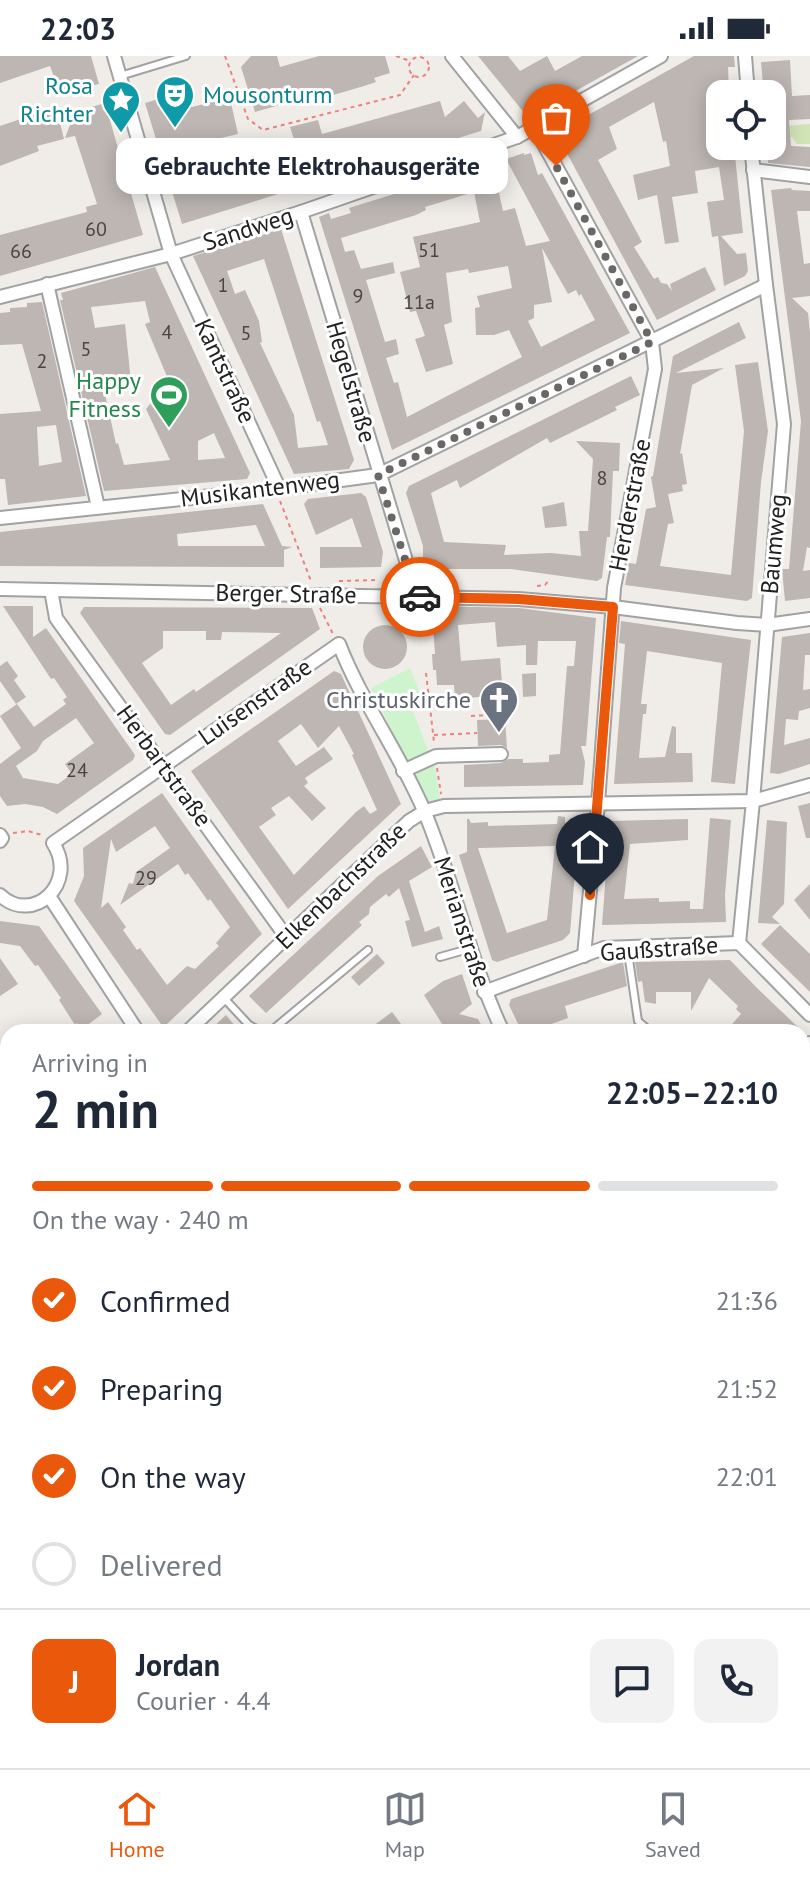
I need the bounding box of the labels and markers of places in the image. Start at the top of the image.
place label: Rosa Richter [20,70,93,129]
theatre icon: Mousonturm [154,74,196,129]
place icon: Rosa Richter [100,79,142,134]
place label: Mousonturm [203,79,333,110]
pin [522,84,590,166]
callout: Gebrauchte Elektrohausgeräte [116,138,508,194]
place label: Happy Fitness [68,365,141,424]
sports icon: Happy Fitness [148,374,190,429]
church icon: Christuskirche [478,679,520,734]
place label: Christuskirche [326,684,471,715]
pin [556,813,624,895]

